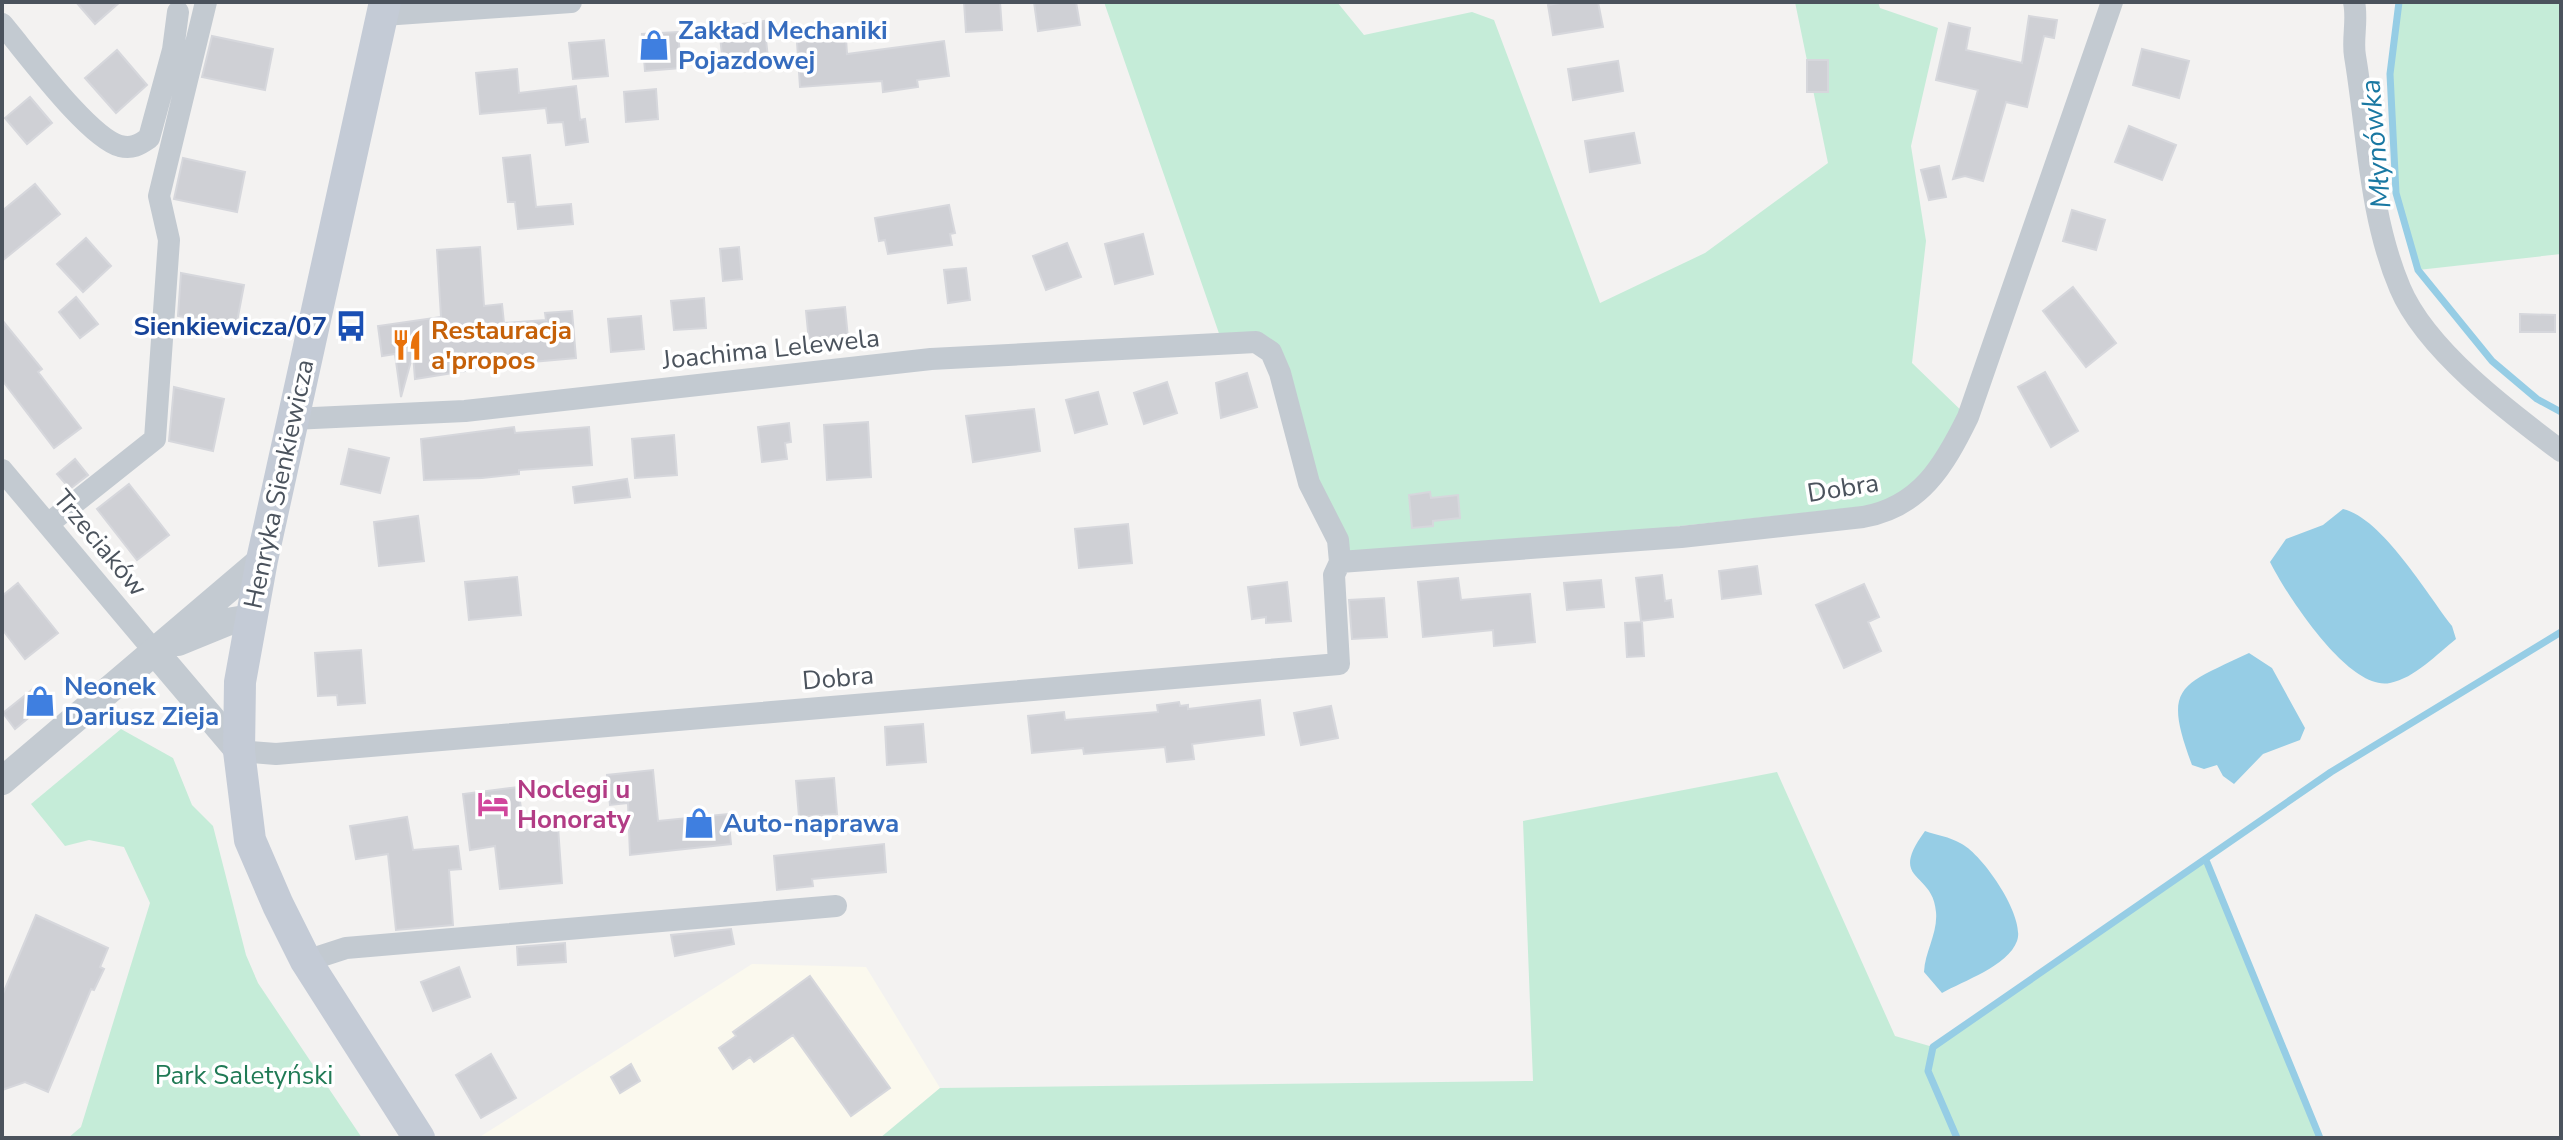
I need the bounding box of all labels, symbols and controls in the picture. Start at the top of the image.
place label: Zakład Mechaniki Pojazdowej [678,13,888,78]
shop icon: Zakład Mechaniki Pojazdowej [637,28,671,62]
water label: Młynówka [2351,78,2401,210]
place label: Sienkiewicza/07 [133,309,327,344]
bus stop icon: Sienkiewicza/07 [334,309,368,343]
place label: Restauracja a'propos [431,313,572,378]
street label: Joachima Lelewela [660,320,881,378]
restaurant icon: Restauracja a'propos [390,328,424,362]
street label: Henryka Sienkiewicza [235,356,323,612]
street label: Dobra [1805,465,1881,511]
street label: Trzeciaków [45,482,155,604]
street label: Dobra [801,657,875,699]
place label: Neonek Dariusz Zieja [64,669,219,734]
shop icon: Neonek Dariusz Zieja [23,684,57,718]
place label: Noclegi u Honoraty [517,772,631,837]
hotel icon: Noclegi u Honoraty [476,787,510,821]
shop icon: Auto-naprawa [682,806,716,840]
place label: Auto-naprawa [723,806,899,841]
park label: Park Saletyński [155,1058,333,1093]

